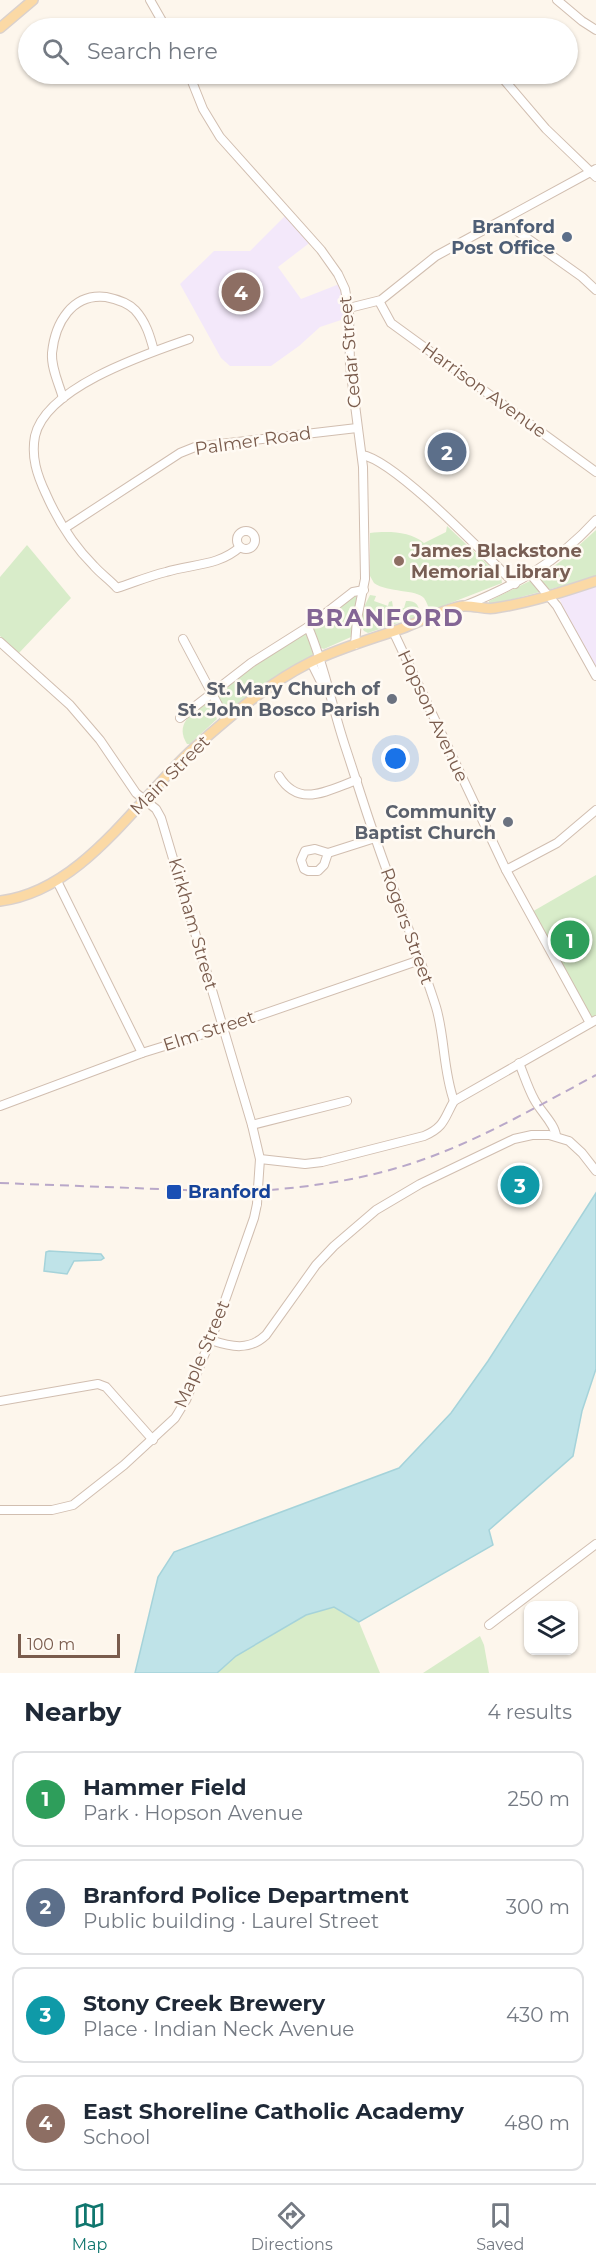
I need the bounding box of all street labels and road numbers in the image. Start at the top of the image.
street label: Cedar Street [334,295,366,409]
street label: Harrison Avenue [417,337,551,443]
street label: Palmer Road [193,422,313,460]
street label: Hopson Avenue [393,647,473,786]
street label: Main Street [125,730,215,820]
street label: Kirkham Street [164,855,222,993]
street label: Rogers Street [376,865,438,987]
street label: Elm Street [160,1006,258,1056]
street label: Maple Street [169,1297,235,1411]

